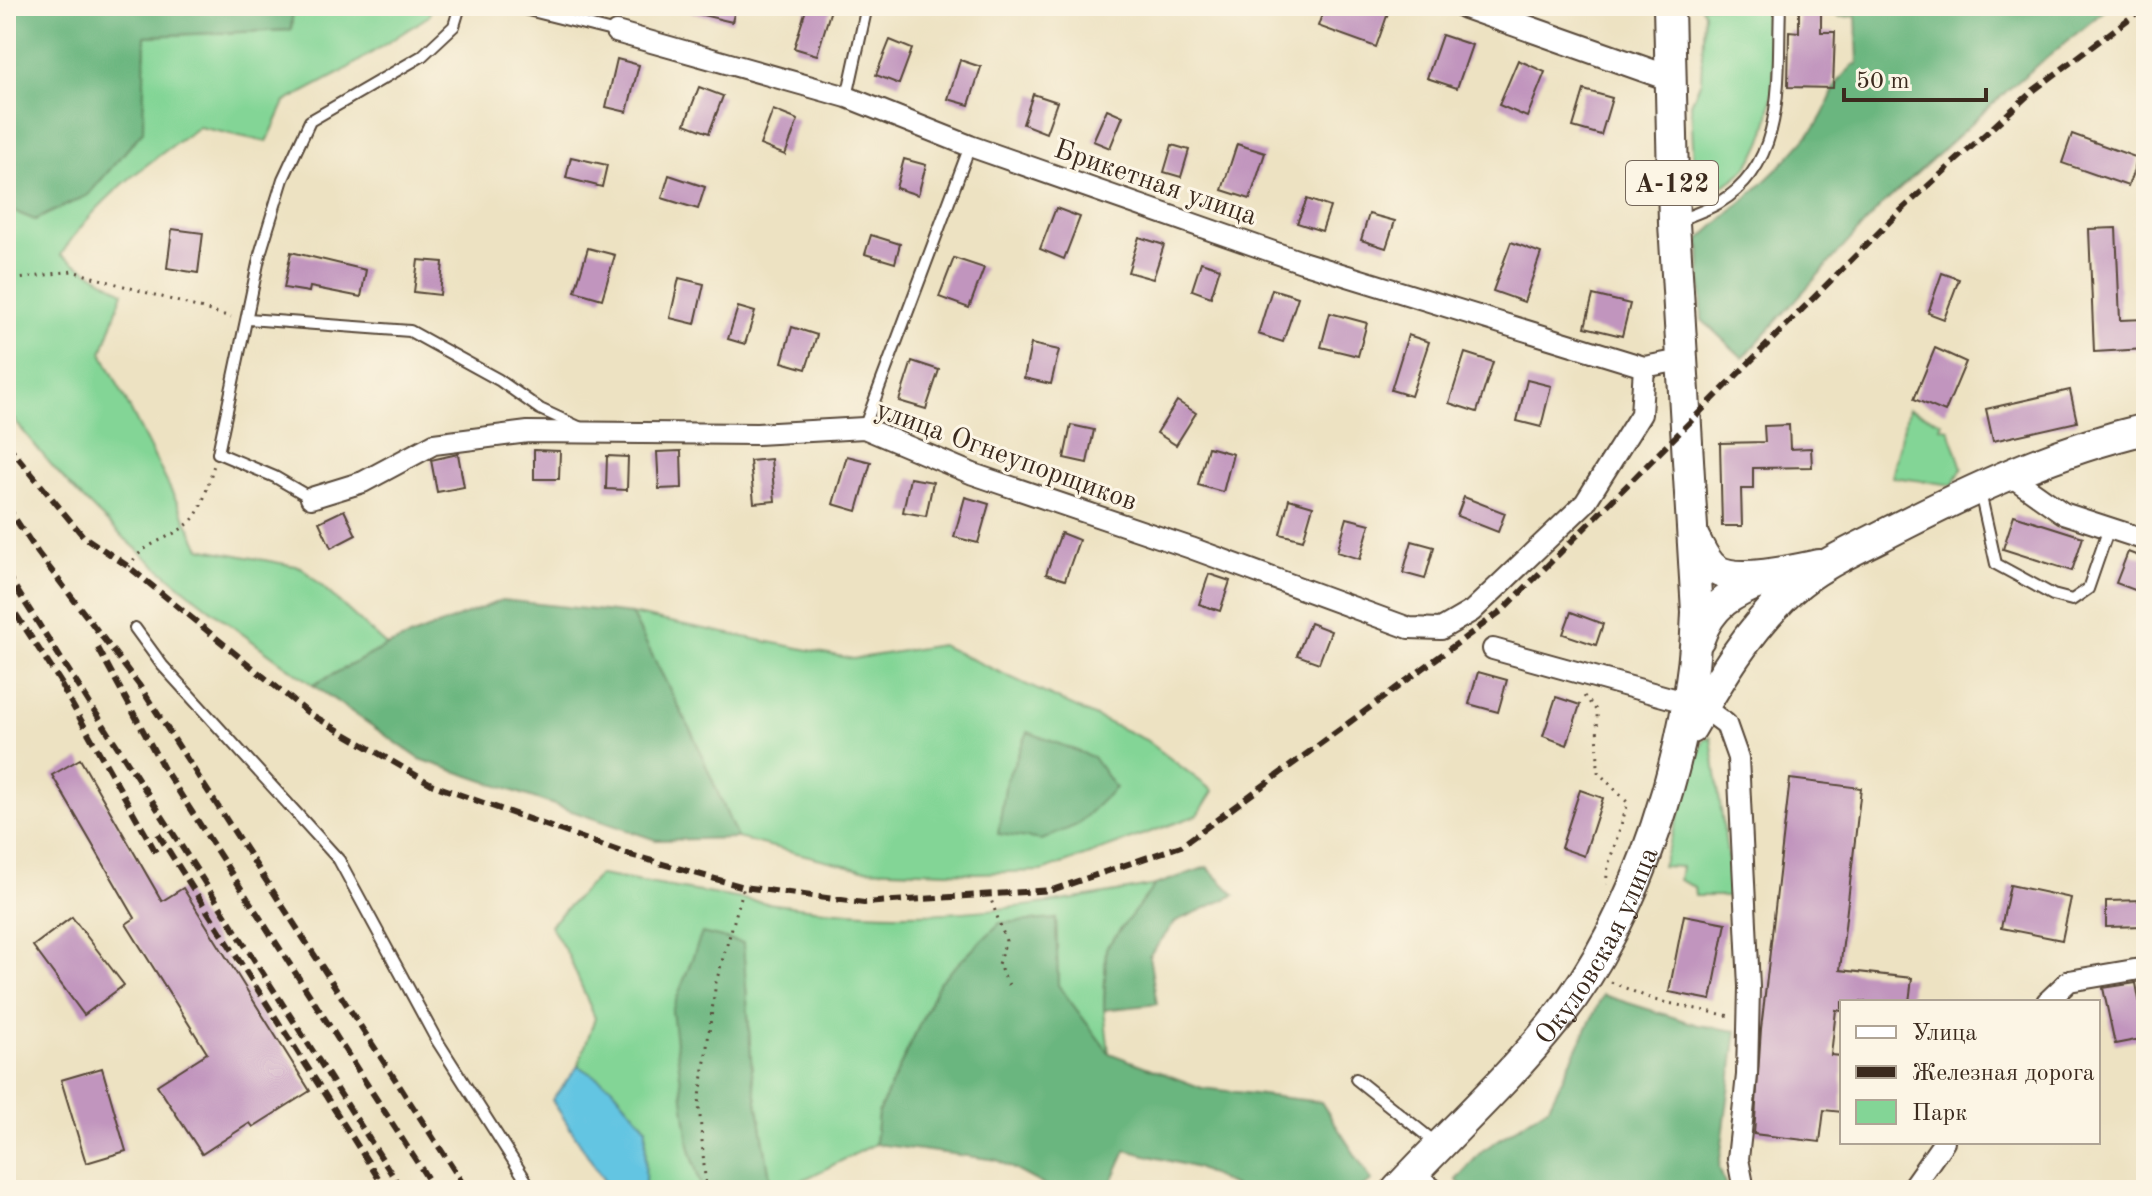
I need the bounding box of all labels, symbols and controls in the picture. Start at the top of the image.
scale bar [1844,52,1986,102]
text: 50 m [1856,70,1910,94]
street label: Брикетная улица [1050,136,1260,232]
road number: А-122 [1626,161,1718,205]
street label: улица Огнеупорщиков [872,396,1140,517]
street label: Окуловская улица [1531,844,1665,1051]
legend [1840,1000,2100,1144]
text: Улица [1912,1022,1977,1046]
text: Железная дорога [1912,1062,2095,1086]
text: Парк [1912,1102,1967,1126]

